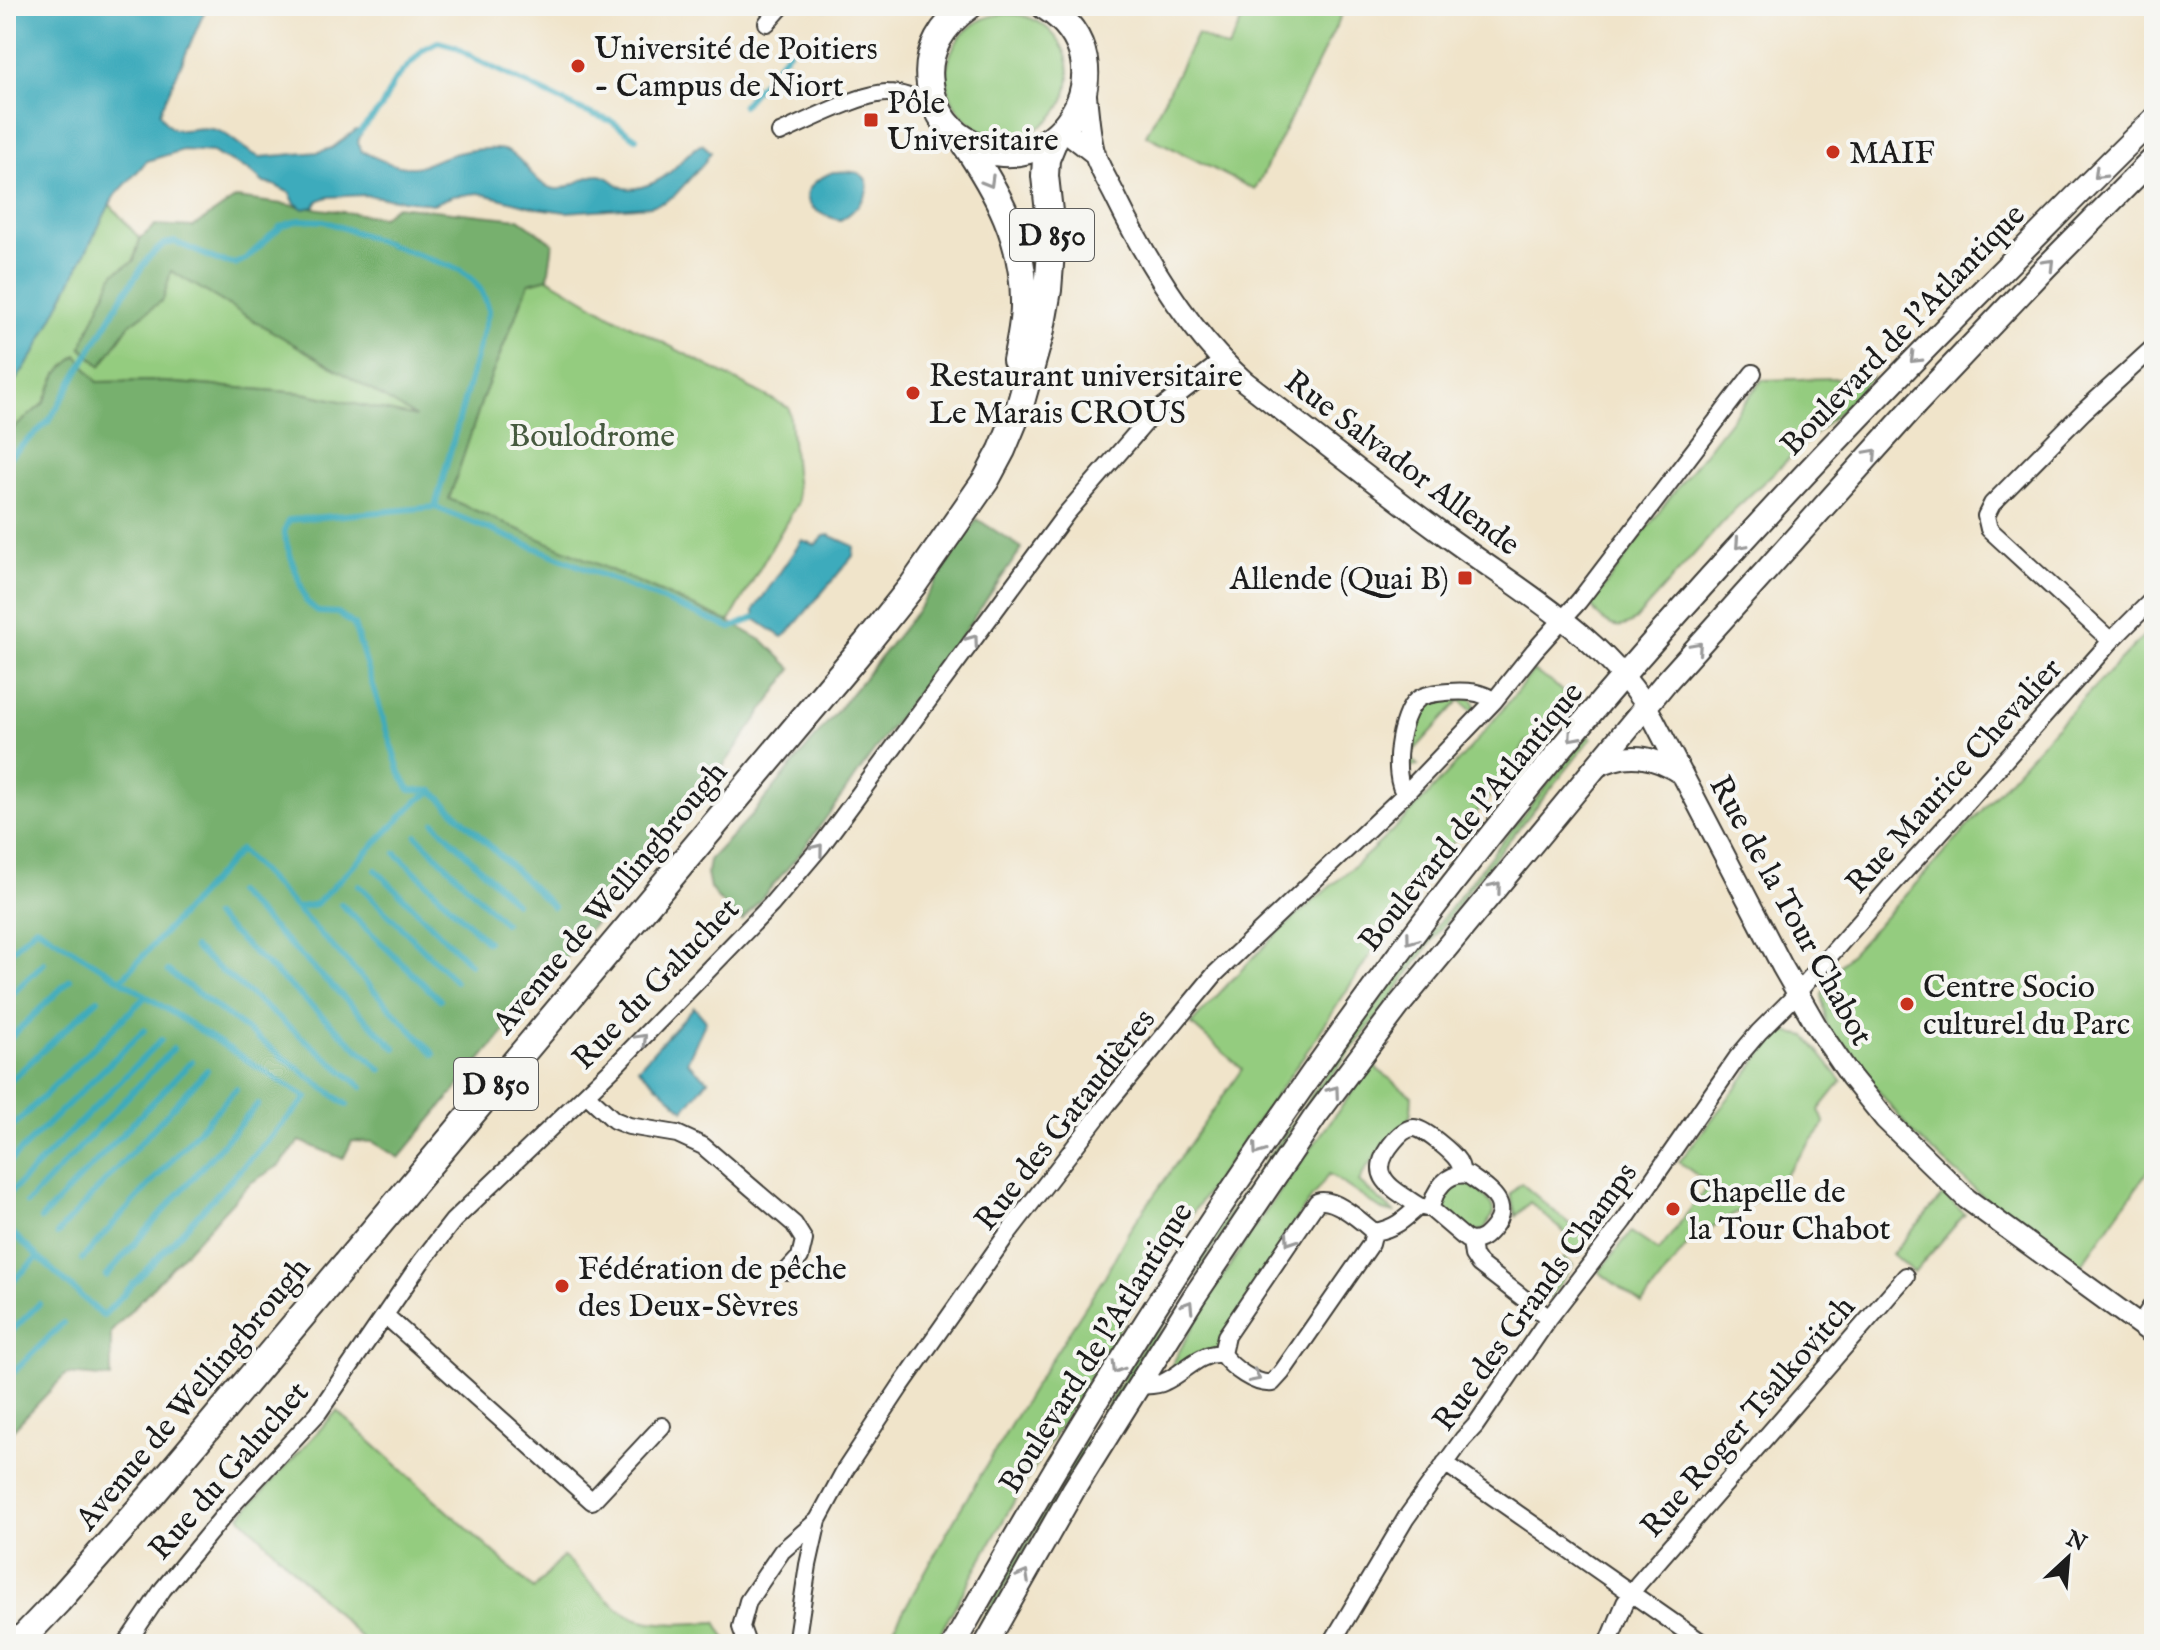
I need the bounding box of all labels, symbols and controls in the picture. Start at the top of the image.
place label: Université de Poitiers - Campus de Niort [594,30,878,108]
marker: Université de Poitiers - Campus de Niort [569,57,587,75]
place label: Pôle Universitaire [887,84,1059,162]
marker: Pôle Universitaire [862,111,880,129]
place label: MAIF [1849,134,1935,175]
marker: MAIF [1824,143,1842,161]
one-way arrow [2094,165,2108,179]
one-way arrow [979,173,995,188]
street label: Boulevard de l'Atlantique [1772,196,2035,466]
road number: D 850 [1010,209,1094,261]
one-way arrow [2040,259,2054,273]
one-way arrow [1910,349,1924,363]
place label: Restaurant universitaire Le Marais CROUS [929,357,1243,435]
street label: Rue Salvador Allende [1276,362,1527,566]
marker: Restaurant universitaire Le Marais CROUS [904,384,922,402]
park label: Boulodrome [509,417,675,458]
one-way arrow [1862,448,1876,463]
one-way arrow [1735,535,1750,550]
place label: Allende (Quai B) [1229,560,1449,601]
marker: Allende (Quai B) [1456,569,1474,587]
one-way arrow [964,634,978,649]
one-way arrow [1688,641,1702,656]
street label: Rue Maurice Chevalier [1838,650,2072,904]
street label: Boulevard de l'Atlantique [1350,674,1593,961]
one-way arrow [1568,726,1583,741]
street label: Avenue de Wellingbrough [484,753,737,1044]
street label: Rue de la Tour Chabot [1698,769,1881,1054]
one-way arrow [809,843,823,858]
one-way arrow [1486,882,1501,896]
street label: Rue du Galuchet [564,890,749,1080]
one-way arrow [1406,930,1420,945]
place label: Centre Socio culturel du Parc [1923,968,2130,1046]
marker: Centre Socio culturel du Parc [1898,995,1916,1013]
street label: Rue des Gataudières [966,1001,1166,1240]
one-way arrow [632,1034,647,1048]
road number: D 850 [454,1058,538,1110]
one-way arrow [1325,1085,1339,1100]
one-way arrow [1254,1141,1268,1155]
street label: Rue des Grands Champs [1425,1155,1647,1440]
place label: Chapelle de la Tour Chabot [1689,1173,1891,1251]
street label: Boulevard de l'Atlantique [991,1195,1203,1501]
marker: Chapelle de la Tour Chabot [1664,1200,1682,1218]
one-way arrow [1285,1231,1300,1245]
street label: Avenue de Wellingbrough [67,1249,320,1540]
place label: Fédération de pêche des Deux-Sèvres [578,1250,847,1328]
marker: Fédération de pêche des Deux-Sèvres [553,1277,571,1295]
street label: Rue Roger Tsalkovitch [1633,1288,1865,1547]
one-way arrow [1179,1300,1194,1315]
one-way arrow [1111,1359,1127,1374]
one-way arrow [1247,1368,1261,1384]
street label: Rue du Galuchet [141,1374,319,1570]
north arrow [2028,1518,2108,1598]
text: N [2060,1525,2091,1559]
one-way arrow [1014,1570,1030,1585]

